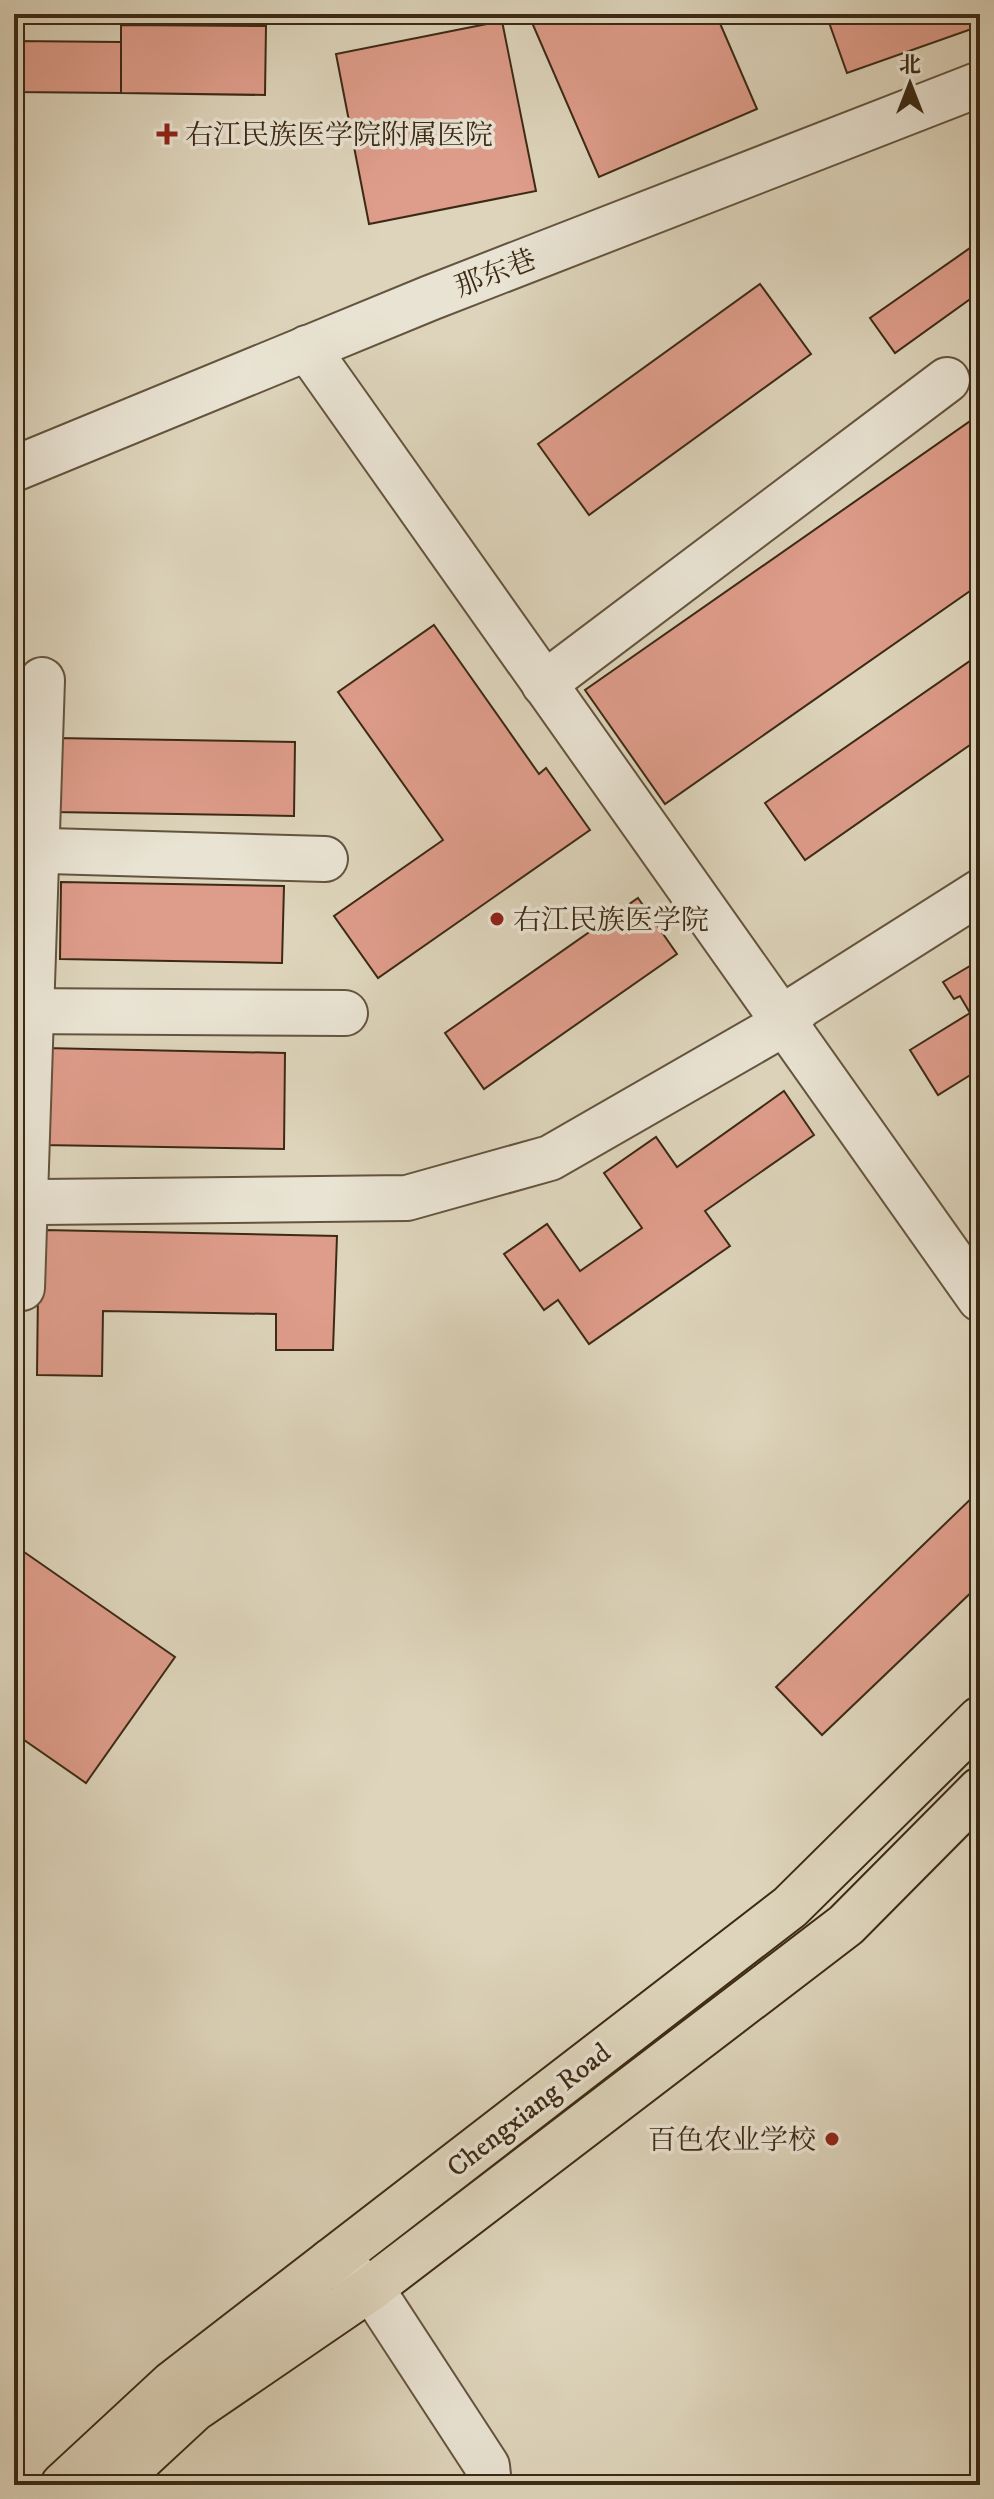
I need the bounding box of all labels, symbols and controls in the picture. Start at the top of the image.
north arrow [870,44,950,124]
text: 北 [899,52,921,79]
place label: 右江民族医学院附属医院 [185,118,493,153]
marker: 右江民族医学院附属医院 [156,123,178,145]
street label: 那东巷 [450,242,541,305]
place label: 右江民族医学院 [513,903,709,938]
marker: 右江民族医学院 [488,910,506,928]
street label: Chengxiang Road [440,2035,618,2185]
place label: 百色农业学校 [648,2123,816,2158]
marker: 百色农业学校 [823,2130,841,2148]

